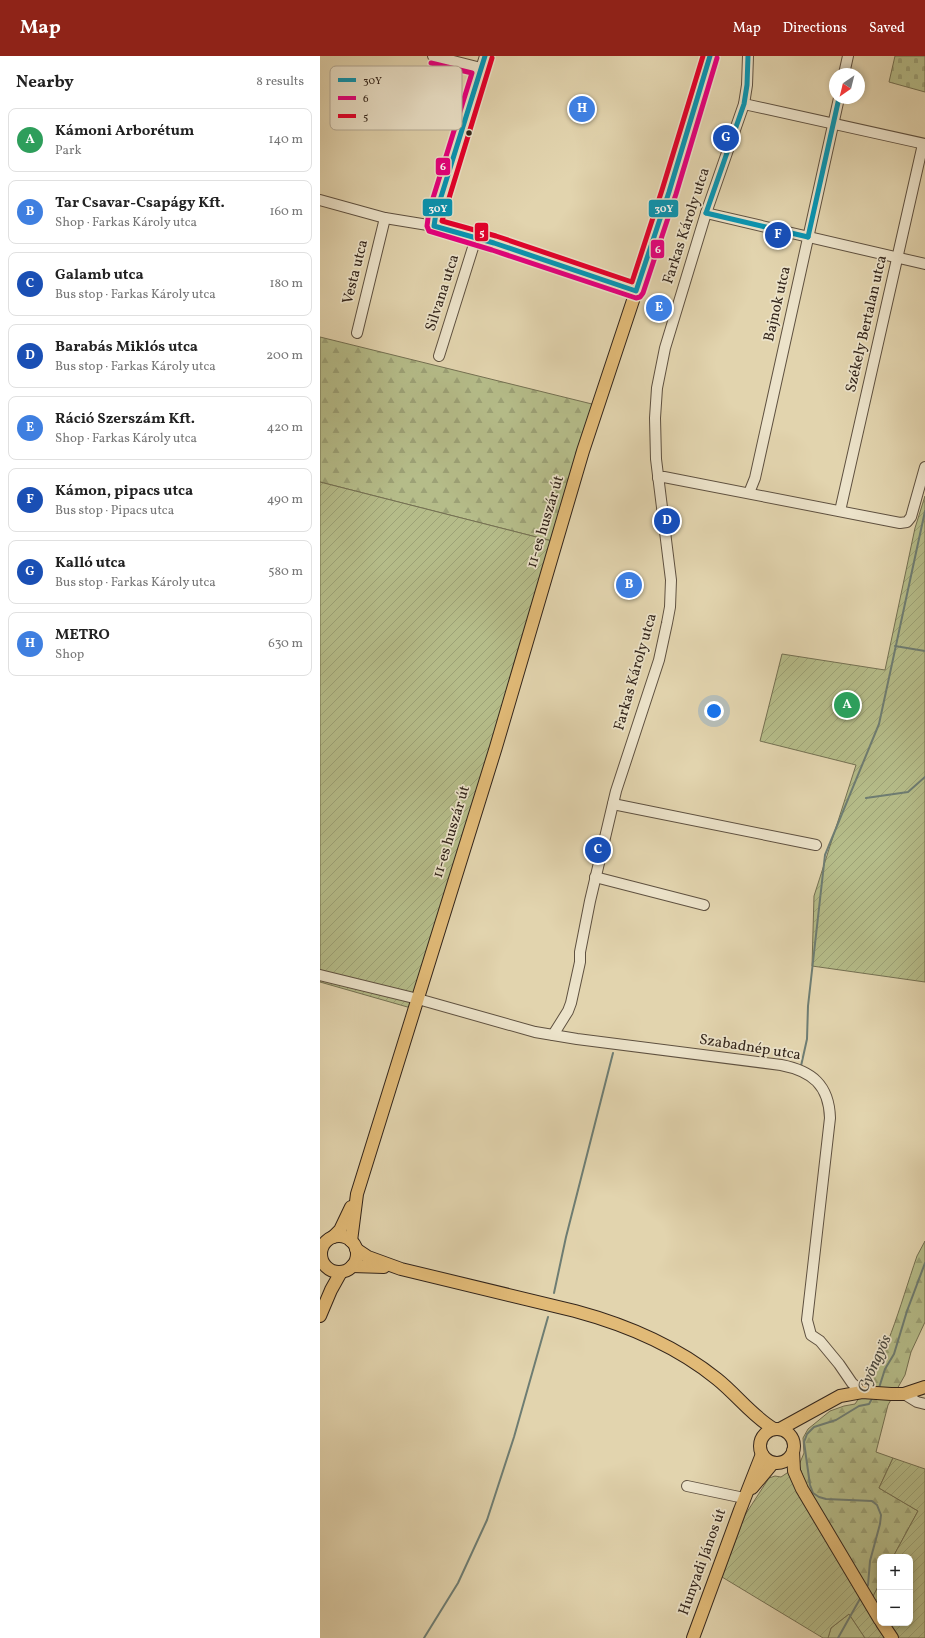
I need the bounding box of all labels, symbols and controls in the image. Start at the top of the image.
text: Map [20,15,61,41]
text: Map [733,19,761,38]
text: Directions [783,19,847,38]
text: Saved [869,19,905,38]
legend [330,66,462,130]
north arrow [829,68,865,104]
text: Nearby [16,71,74,94]
text: 8 results [256,73,304,91]
text: 30Y [363,74,382,89]
text: 6 [363,92,369,107]
pin: H [569,94,595,124]
text: 5 [363,110,368,125]
text: Kámoni Arborétum [55,121,194,142]
pin: G [713,123,739,153]
unlabelled marker [464,128,474,138]
text: A [25,131,35,149]
text: 140 m [269,131,303,149]
text: Park [55,142,82,160]
line badge: 6 [435,157,451,176]
text: 6 [440,160,446,175]
street label: Farkas Károly utca [658,165,716,287]
text: Tar Csavar-Csapágy Kft. [55,193,225,214]
line badge: 30Y [422,198,453,217]
line badge: 30Y [648,199,679,218]
text: 30Y [428,202,448,217]
text: 30Y [654,202,674,217]
text: B [26,203,34,221]
text: 160 m [269,203,303,221]
text: Shop · Farkas Károly utca [55,214,197,232]
pin: F [765,220,791,250]
line badge: 5 [474,222,489,242]
text: 5 [479,226,485,241]
street label: Vesta utca [338,237,374,307]
line badge: 6 [650,239,665,259]
text: 6 [655,243,661,258]
street label: Silvana utca [421,252,465,334]
street label: Székely Bertalan utca [841,253,893,395]
street label: Bajnok utca [759,264,797,344]
text: Galamb utca [55,265,144,286]
text: C [26,275,34,293]
text: 180 m [269,275,303,293]
text: Bus stop · Farkas Károly utca [55,286,216,304]
pin: E [646,293,672,323]
text: Barabás Miklós utca [55,337,198,358]
text: D [25,347,35,365]
text: 200 m [266,347,303,365]
text: Bus stop · Farkas Károly utca [55,358,216,376]
text: Ráció Szerszám Kft. [55,409,195,430]
text: E [26,419,34,437]
text: 420 m [266,419,303,437]
text: Shop · Farkas Károly utca [55,430,197,448]
street label: 11-es huszár út [522,473,570,571]
text: Kámon, pipacs utca [55,481,193,502]
text: F [26,491,34,509]
text: 490 m [267,491,303,509]
text: Bus stop · Pipacs utca [55,502,174,520]
pin: D [654,506,680,536]
text: Kalló utca [55,553,126,574]
text: G [25,563,35,581]
text: 580 m [268,563,303,581]
pin: B [616,570,642,600]
text: Bus stop · Farkas Károly utca [55,574,216,592]
street label: Farkas Károly utca [609,611,663,733]
text: METRO [55,625,110,646]
text: H [25,635,35,653]
text: 630 m [268,635,303,653]
text: Shop [55,646,84,664]
pin: A [834,690,860,720]
your location [704,701,724,721]
street label: 11-es huszár út [428,783,476,881]
pin: C [585,835,611,865]
street label: Szabadnép utca [698,1030,802,1066]
water label: Gyöngyös [853,1332,898,1396]
street label: Hunyadi János út [674,1506,732,1618]
map controls [877,1554,913,1626]
button: + [877,1554,913,1590]
button: − [877,1590,913,1626]

